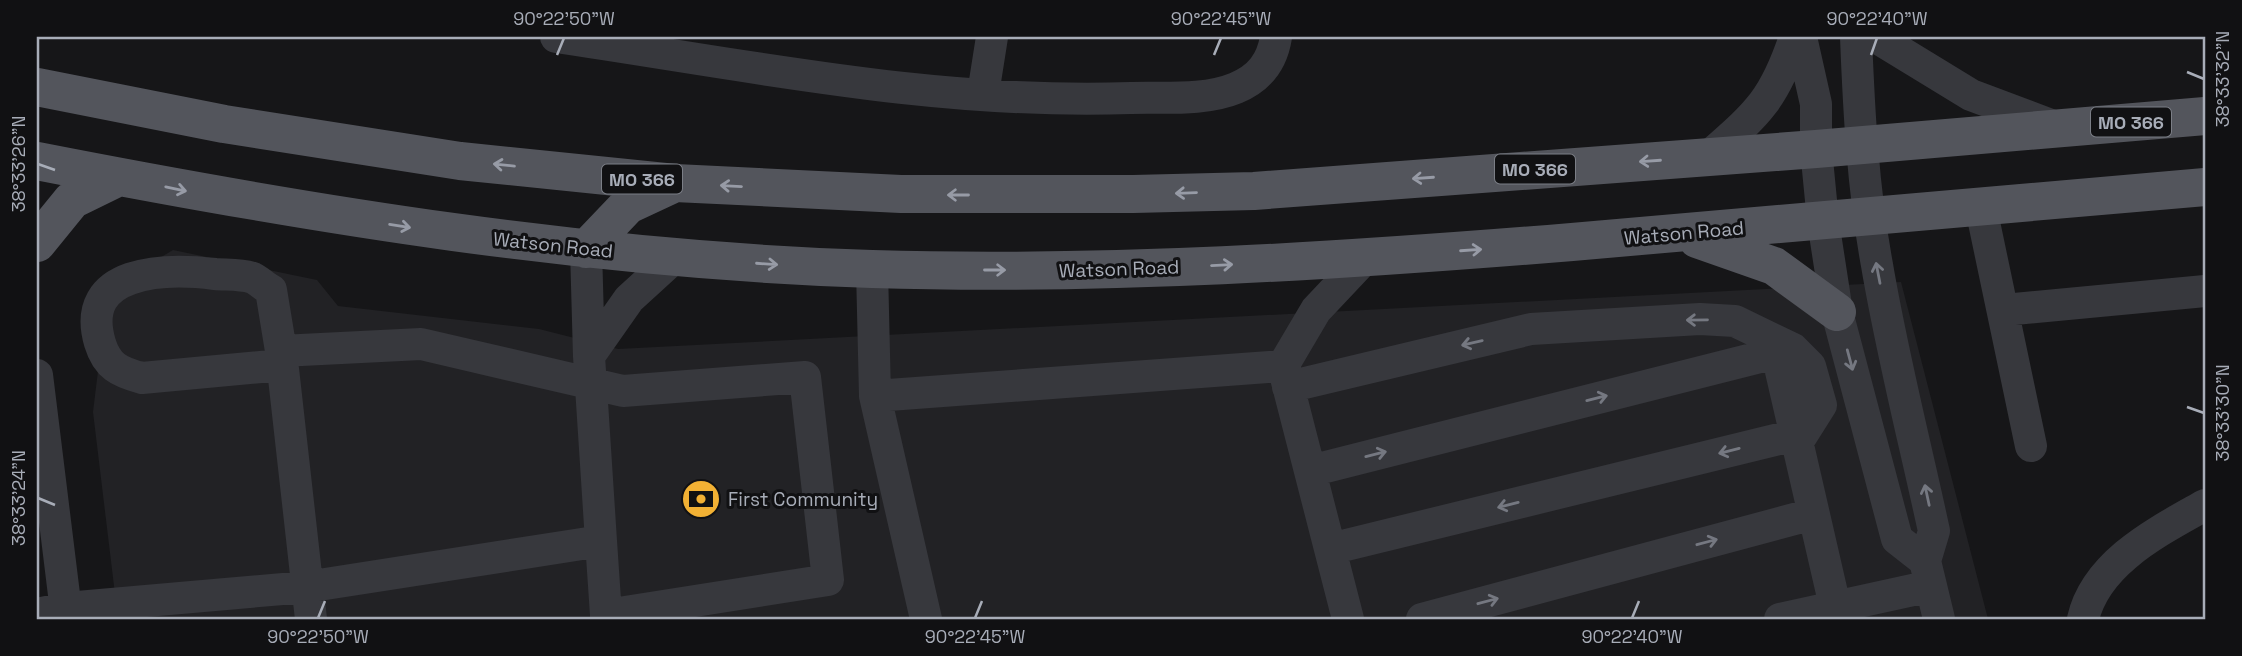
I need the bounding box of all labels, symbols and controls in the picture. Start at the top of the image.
text: 90°22'50"W [513,7,615,30]
text: 90°22'45"W [1171,7,1271,30]
text: 90°22'40"W [1826,7,1928,30]
text: 38°33'32"N [2211,31,2234,127]
road number: MO 366 [2091,107,2171,136]
text: 38°33'26"N [7,116,30,212]
road number: MO 366 [1495,154,1575,184]
one-way arrow [1639,155,1662,168]
one-way arrow [494,159,516,172]
road number: MO 366 [602,164,682,194]
one-way arrow [1412,172,1435,185]
one-way arrow [720,179,743,192]
one-way arrow [164,182,187,196]
one-way arrow [1174,186,1197,199]
one-way arrow [947,188,970,202]
street label: Watson Road [1623,215,1745,251]
one-way arrow [388,220,411,233]
street label: Watson Road [492,226,614,264]
one-way arrow [1459,243,1482,256]
street label: Watson Road [1058,254,1180,284]
one-way arrow [756,257,779,270]
one-way arrow [1210,259,1233,272]
one-way arrow [1871,262,1885,285]
one-way arrow [983,264,1006,277]
one-way arrow [1686,313,1709,327]
one-way arrow [1461,337,1483,350]
one-way arrow [1844,348,1857,371]
text: 38°33'30"N [2211,364,2234,462]
one-way arrow [1585,391,1607,404]
one-way arrow [1718,445,1741,458]
one-way arrow [1364,447,1387,460]
text: 38°33'24"N [7,450,30,546]
bank icon: First Community [680,478,722,520]
one-way arrow [1919,484,1933,507]
place label: First Community [728,487,878,512]
one-way arrow [1497,499,1520,512]
one-way arrow [1696,535,1718,548]
one-way arrow [1477,594,1499,607]
text: 90°22'50"W [267,625,369,648]
text: 90°22'45"W [925,625,1025,648]
text: 90°22'40"W [1581,625,1683,648]

